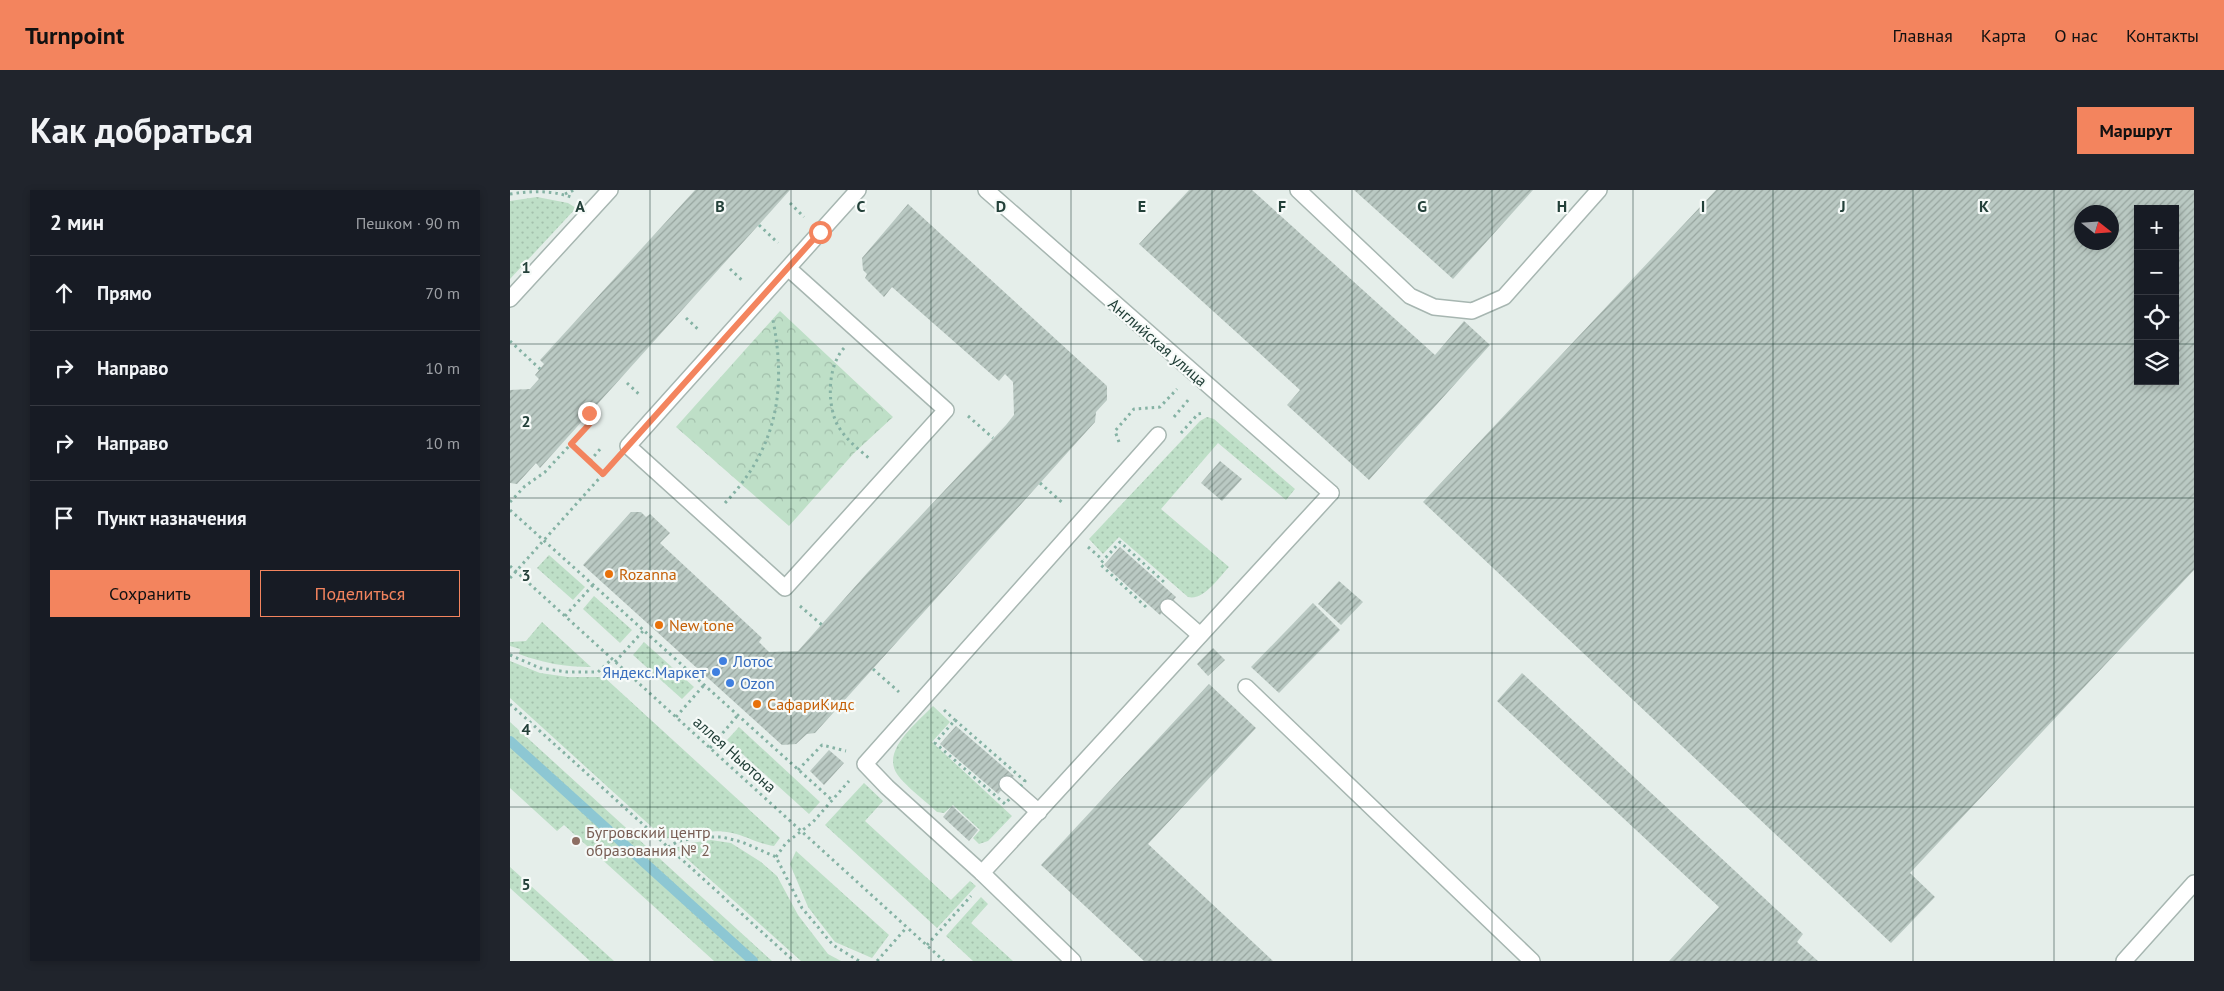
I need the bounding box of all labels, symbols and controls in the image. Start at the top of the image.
text: Turnpoint [25,20,124,51]
text: Главная [1892,24,1953,47]
text: Карта [1981,24,2026,47]
text: О нас [2054,24,2098,47]
text: Контакты [2126,24,2199,47]
text: Как добраться [30,107,253,153]
button: Маршрут [2077,107,2194,154]
text: A [575,196,585,216]
text: B [715,196,725,216]
text: C [857,196,866,216]
text: D [996,196,1006,216]
text: E [1138,196,1146,216]
text: F [1278,196,1286,216]
text: G [1417,196,1427,216]
text: H [1557,196,1567,216]
text: I [1701,196,1705,216]
text: J [1839,196,1846,216]
text: K [1979,196,1989,216]
north arrow [2074,205,2119,250]
map controls [2134,205,2179,385]
button: + [2134,205,2179,250]
text: 2 мин [50,209,104,236]
text: Пешком · 90 m [356,213,460,233]
route start [809,221,832,244]
button: − [2134,250,2179,295]
text: 1 [521,257,531,277]
icon: ahead [50,279,78,307]
text: Прямо [97,281,152,305]
text: 70 m [425,283,460,303]
street label: Английская улица [1104,294,1212,390]
button: locate [2134,295,2179,340]
button: layers [2134,340,2179,385]
icon: right [50,354,78,382]
text: Направо [97,356,168,380]
text: 10 m [425,358,460,378]
route end [578,402,601,425]
text: 2 [521,411,531,431]
icon: right [50,429,78,457]
text: Направо [97,431,168,455]
text: 10 m [425,433,460,453]
icon: arrive [50,504,78,532]
text: Пункт назначения [97,506,247,530]
place label: Rozanna [619,564,677,584]
text: 3 [521,565,531,585]
marker: Rozanna [603,568,615,580]
button: Сохранить [50,570,250,617]
button: Поделиться [260,570,460,617]
place label: New tone [669,615,734,635]
marker: New tone [653,619,665,631]
place label: Лотос [732,651,773,671]
marker: Лотос [717,655,729,667]
place label: Яндекс.Маркет [602,662,707,682]
marker: Яндекс.Маркет [710,666,722,678]
place label: Ozon [740,673,775,693]
marker: Ozon [724,677,736,689]
place label: СафариКидс [767,694,855,714]
marker: СафариКидс [751,698,763,710]
street label: аллея Ньютона [689,712,781,796]
text: 4 [521,719,531,739]
place label: Бугровский центр образования № 2 [586,822,711,860]
marker: Бугровский центр образования № 2 [570,835,582,847]
text: 5 [521,874,531,894]

